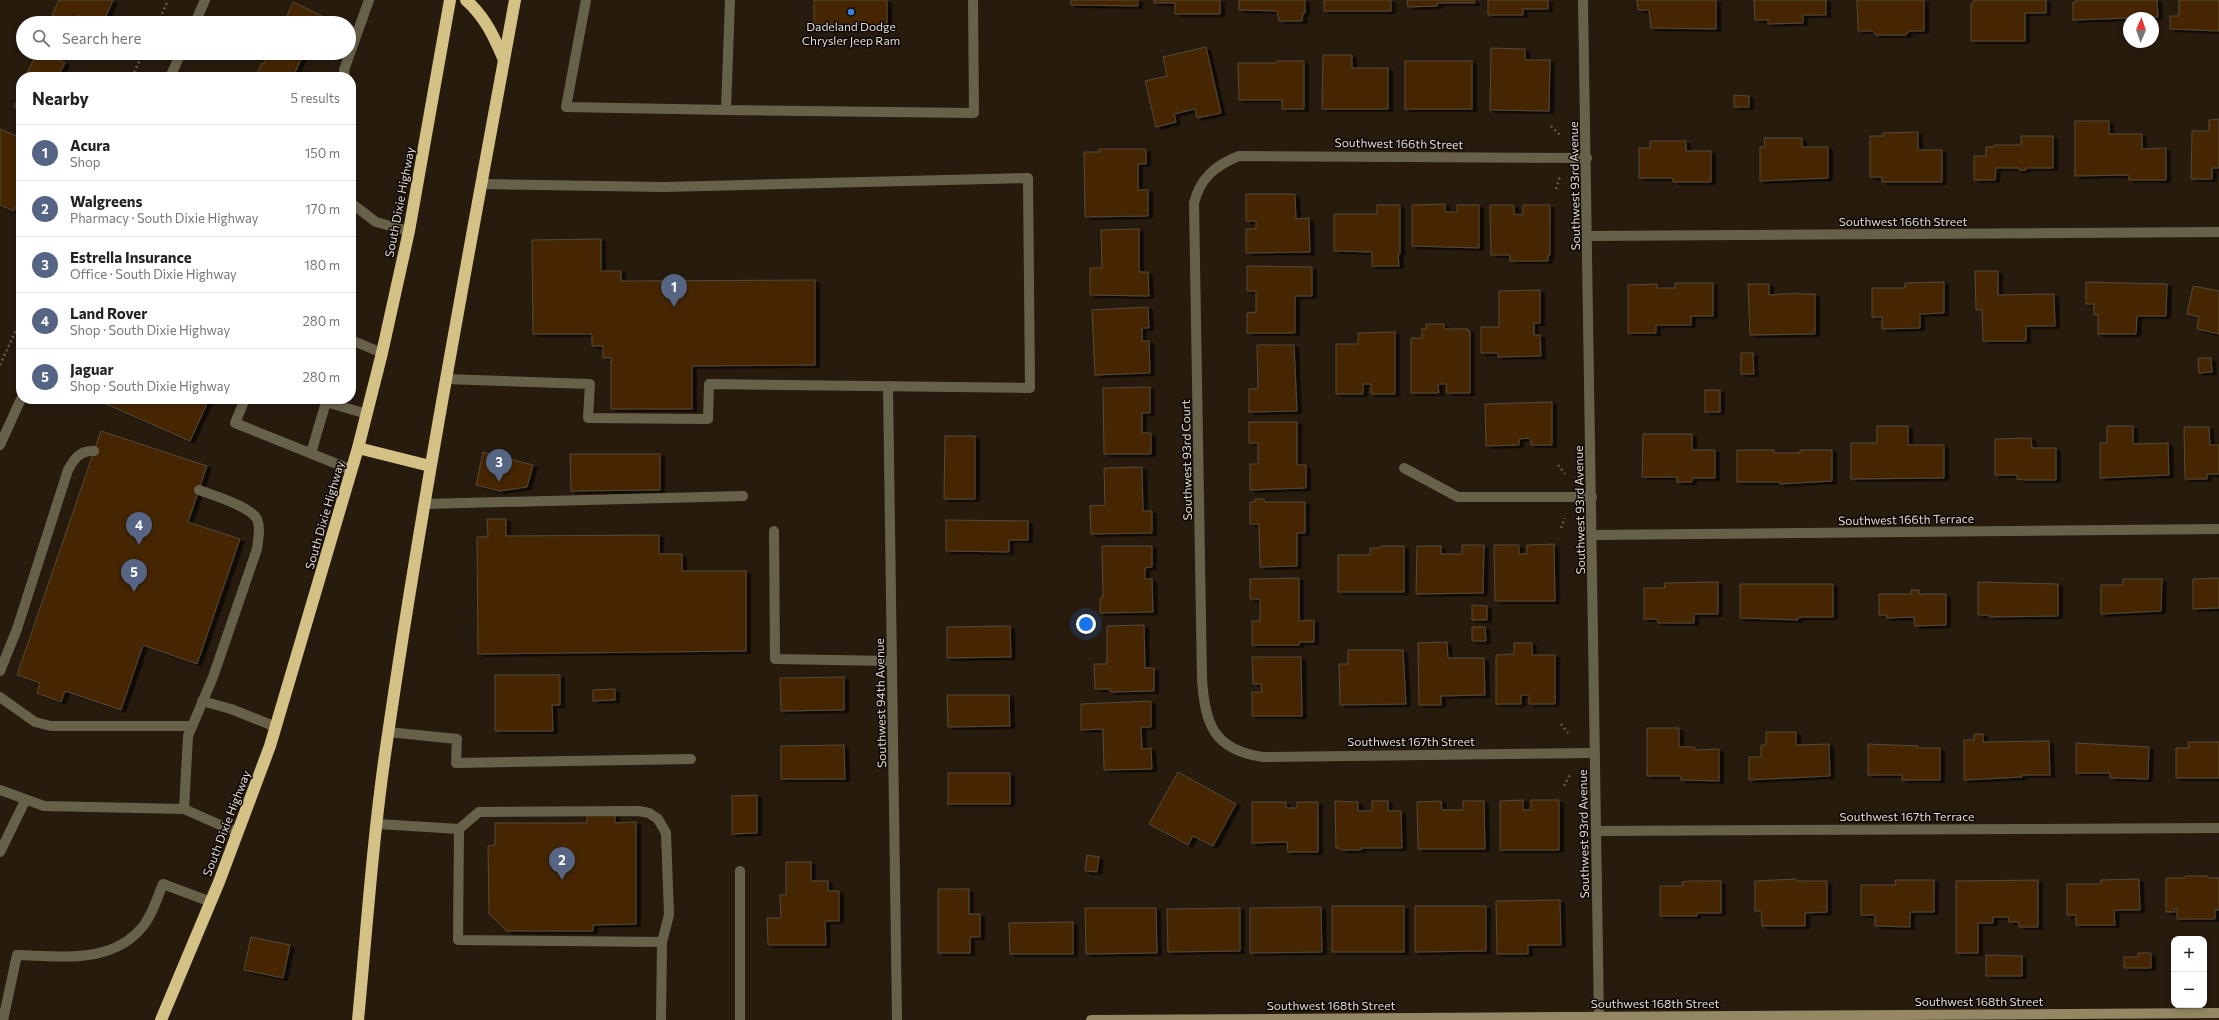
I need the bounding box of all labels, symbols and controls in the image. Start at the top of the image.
marker: Dadeland Dodge Chrysler Jeep Ram [846,7,856,17]
north arrow [2123,12,2159,48]
search box [16,16,356,60]
place label: Dadeland Dodge Chrysler Jeep Ram [802,19,900,48]
icon: search [30,27,52,49]
text: Search here [62,29,141,47]
text: Nearby [32,88,89,109]
text: 5 results [290,90,340,106]
street label: Southwest 93rd Avenue [1566,121,1582,251]
street label: Southwest 166th Street [1335,135,1464,151]
text: Acura [70,136,110,154]
text: 1 [42,145,48,161]
text: 150 m [305,145,340,161]
street label: South Dixie Highway [381,146,417,258]
text: Shop [70,154,101,170]
text: Walgreens [70,192,143,210]
text: 2 [41,201,49,217]
text: 170 m [305,201,340,217]
text: Pharmacy · South Dixie Highway [70,210,258,226]
street label: Southwest 166th Street [1839,214,1967,228]
text: Estrella Insurance [70,248,192,266]
text: 3 [41,257,49,273]
text: 180 m [304,257,340,273]
text: Office · South Dixie Highway [70,266,237,282]
pin: 1 [661,274,687,307]
text: Land Rover [70,304,147,322]
text: 4 [41,313,49,329]
text: 280 m [303,313,340,329]
text: Shop · South Dixie Highway [70,322,230,338]
text: Jaguar [70,360,114,378]
text: 5 [41,369,49,385]
text: 280 m [303,369,340,385]
text: Shop · South Dixie Highway [70,378,230,394]
street label: Southwest 93rd Court [1178,399,1194,520]
street label: Southwest 93rd Avenue [1571,445,1587,575]
pin: 3 [486,449,512,482]
street label: South Dixie Highway [302,459,346,571]
street label: Southwest 166th Terrace [1838,511,1974,527]
pin: 4 [126,512,152,545]
pin: 5 [121,559,147,592]
your location [1076,614,1096,634]
street label: Southwest 94th Avenue [872,638,888,768]
street label: Southwest 167th Street [1347,734,1475,748]
street label: South Dixie Highway [199,768,253,878]
street label: Southwest 93rd Avenue [1575,769,1591,899]
street label: Southwest 167th Terrace [1840,809,1974,823]
pin: 2 [549,847,575,880]
map controls [2171,936,2207,1008]
button: + [2171,936,2207,972]
button: − [2171,972,2207,1008]
street label: Southwest 168th Street [1915,994,2043,1008]
street label: Southwest 168th Street [1591,996,1719,1010]
street label: Southwest 168th Street [1267,998,1395,1012]

